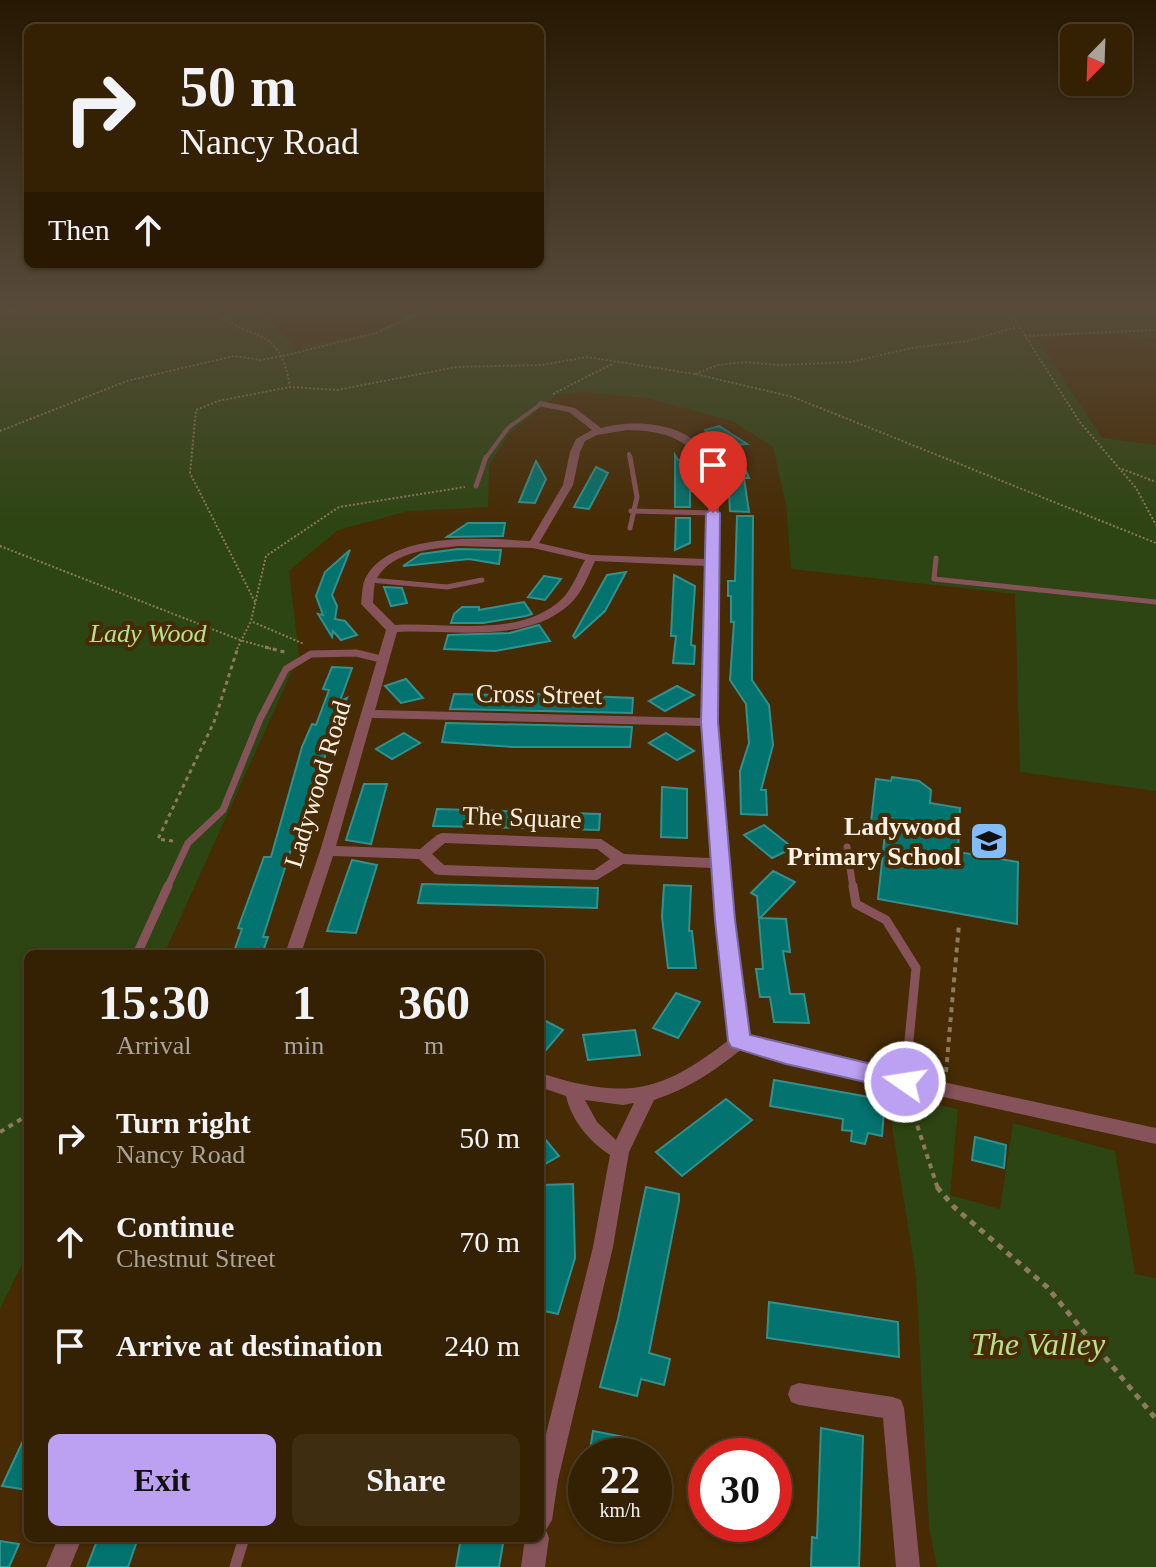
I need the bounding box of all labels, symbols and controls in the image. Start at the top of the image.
north arrow [1060,24,1132,96]
map controls [1060,24,1132,96]
icon: right [48,56,152,160]
text: 50 m [180,56,297,118]
text: Nancy Road [180,122,359,162]
icon: ahead [126,208,170,252]
text: Then [48,213,110,246]
pin [679,431,747,513]
icon: arrive [691,443,735,487]
park label: Lady Wood [89,619,207,648]
street label: Cross Street [476,679,603,710]
street label: Ladywood Road [278,697,357,871]
street label: The Square [462,801,582,834]
place label: Ladywood Primary School [787,812,962,871]
school or university icon: Ladywood Primary School [968,820,1010,862]
text: 15:30 [98,976,210,1029]
text: 1 [292,976,316,1029]
text: 360 [398,976,470,1029]
text: Arrival [116,1031,191,1060]
text: min [284,1031,324,1060]
text: m [424,1031,444,1060]
position arrow [863,1040,947,1124]
text: Turn right [116,1106,251,1139]
icon: right [48,1116,92,1160]
text: 50 m [459,1121,520,1154]
text: Nancy Road [116,1140,245,1169]
text: Continue [116,1210,234,1243]
icon: ahead [48,1220,92,1264]
text: 70 m [459,1225,520,1258]
text: Chestnut Street [116,1244,276,1273]
icon: arrive [48,1324,92,1368]
park label: The Valley [971,1326,1106,1362]
text: Arrive at destination [116,1329,383,1362]
text: 240 m [444,1329,520,1362]
button: Exit [48,1434,276,1526]
button: Share [292,1434,520,1526]
speed limit sign: 30 [688,1438,792,1542]
text: 22 [600,1457,640,1502]
text: km/h [599,1499,641,1521]

